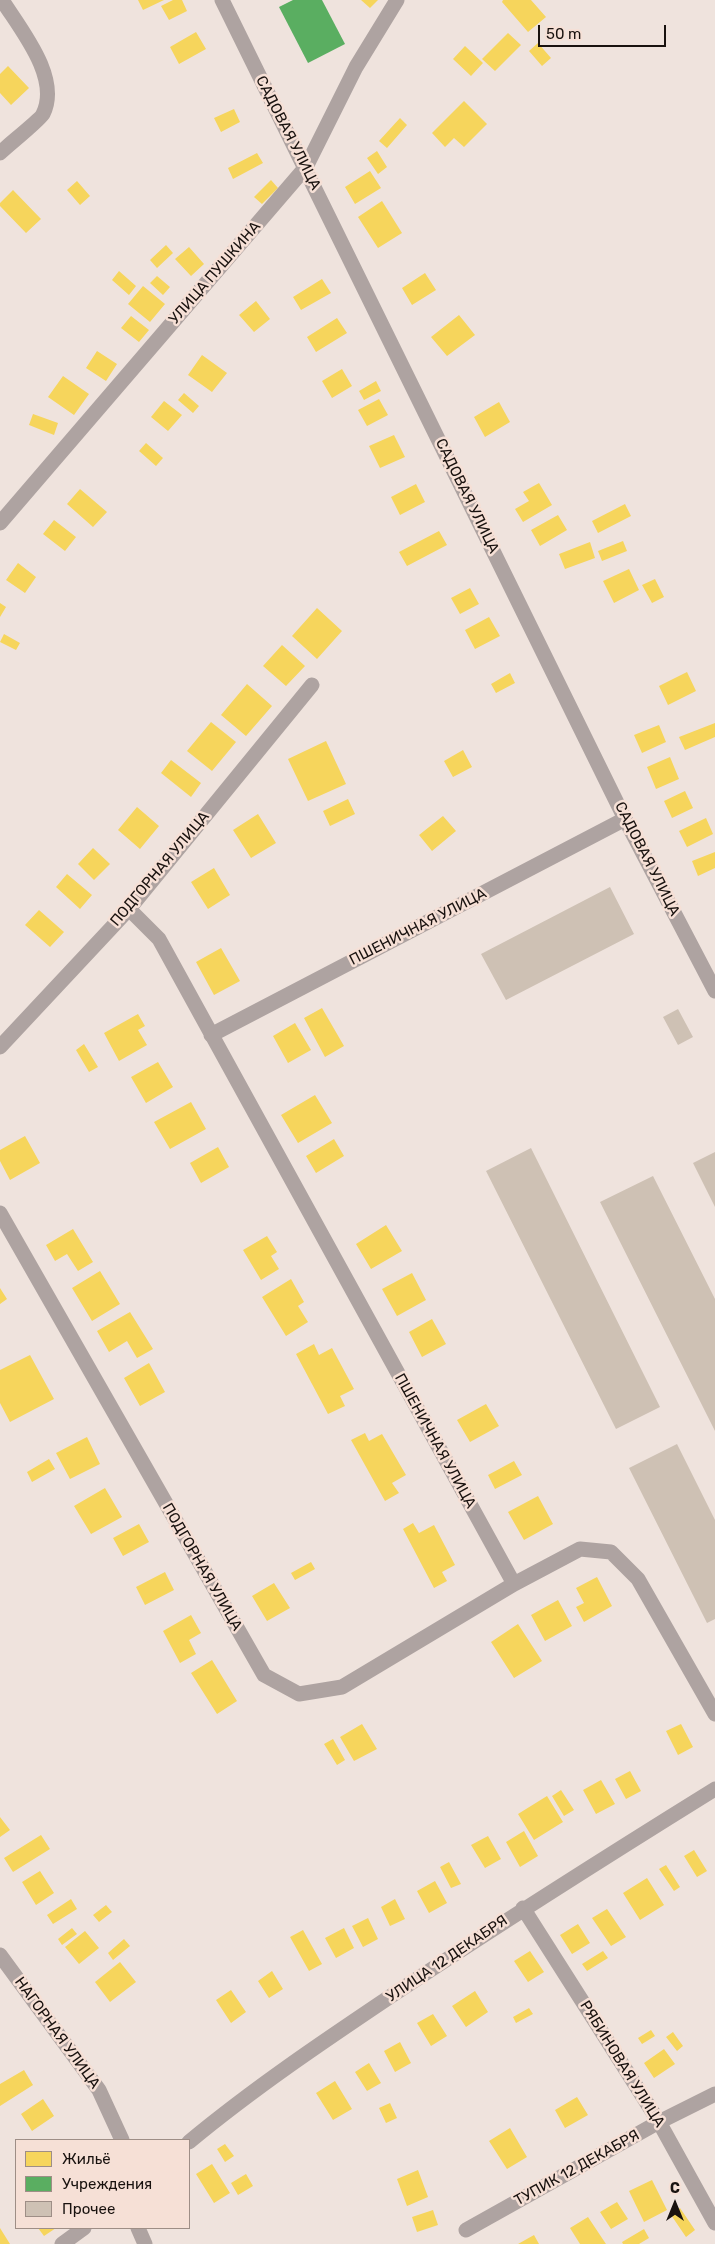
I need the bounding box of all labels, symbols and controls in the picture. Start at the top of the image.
scale bar [540,15,668,47]
text: 50 m [546,25,581,43]
street label: САДОВАЯ УЛИЦА [251,73,325,193]
street label: УЛИЦА ПУШКИНА [165,218,265,328]
street label: САДОВАЯ УЛИЦА [431,436,503,556]
street label: САДОВАЯ УЛИЦА [610,799,684,919]
street label: ПОДГОРНАЯ УЛИЦА [107,808,213,930]
street label: ПШЕНИЧНАЯ УЛИЦА [347,885,489,969]
street label: ПШЕНИЧНАЯ УЛИЦА [390,1370,480,1512]
street label: ПОДГОРНАЯ УЛИЦА [158,1500,246,1634]
street label: УЛИЦА 12 ДЕКАБРЯ [383,1912,511,2006]
street label: НАГОРНАЯ УЛИЦА [10,1974,104,2092]
street label: РЯБИНОВАЯ УЛИЦА [576,1997,668,2131]
street label: ТУПИК 12 ДЕКАБРЯ [511,2126,643,2210]
legend [15,2139,190,2229]
text: Жильё [62,2150,111,2168]
text: Учреждения [62,2175,152,2193]
north arrow [650,2179,700,2229]
text: С [670,2180,680,2197]
text: Прочее [62,2200,115,2218]

